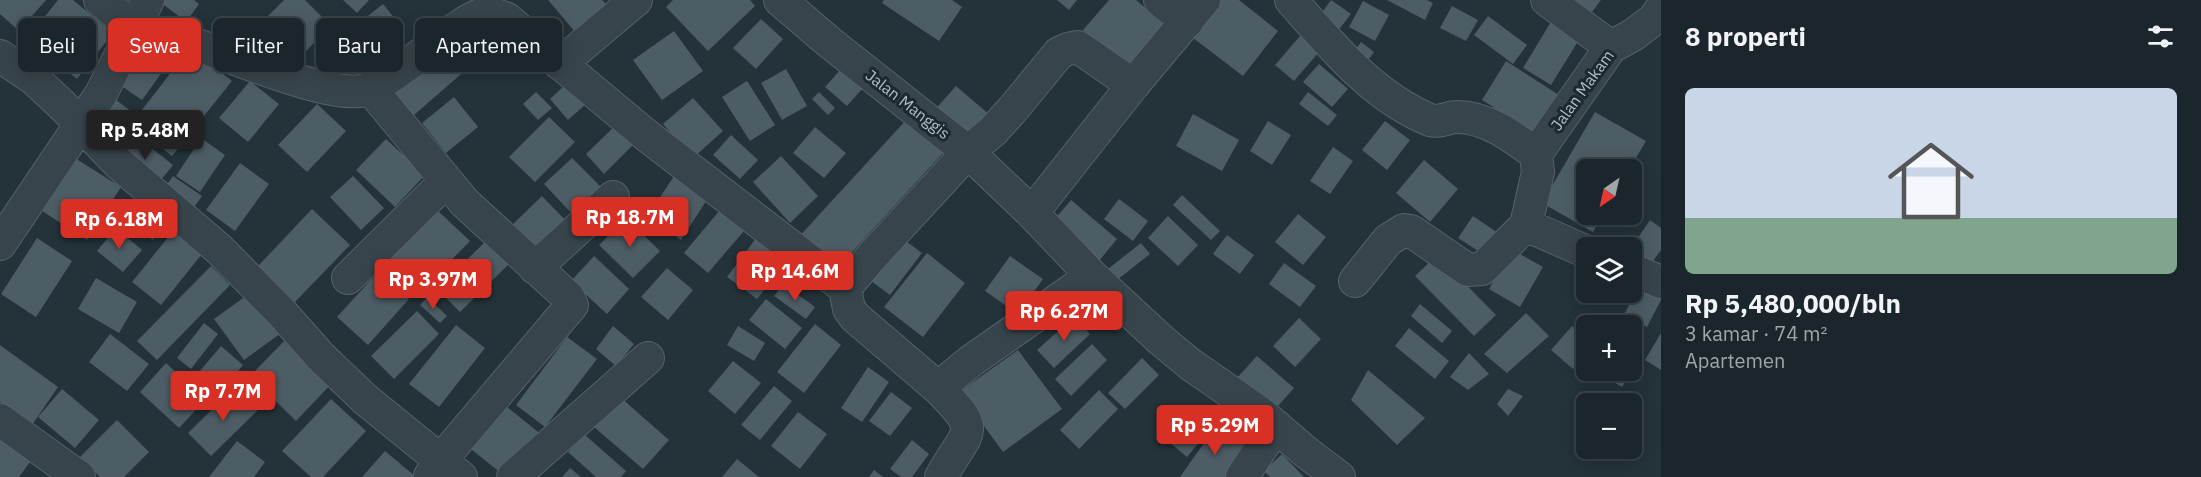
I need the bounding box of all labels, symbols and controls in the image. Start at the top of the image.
chip: Beli [18,18,96,72]
chip: Sewa [108,18,201,72]
chip: Filter [213,18,304,72]
chip: Baru [316,18,403,72]
chip: Apartemen [415,18,562,72]
text: 8 properti [1685,19,1806,53]
icon: filters [2144,20,2177,53]
street label: Jalan Makam [1546,46,1618,134]
street label: Jalan Manggis [862,65,954,143]
pin: Rp 5.48M [83,110,207,161]
text: Rp 5.48M [101,116,189,143]
icon: home [1877,127,1985,235]
north arrow [1576,159,1642,225]
map controls [1576,159,1642,459]
pin: Rp 18.7M [568,197,692,248]
pin: Rp 6.18M [57,199,181,250]
text: Rp 18.7M [586,203,674,230]
text: Rp 6.18M [75,205,163,232]
button: layers [1576,237,1642,303]
pin: Rp 14.6M [733,251,857,302]
text: Rp 14.6M [751,257,839,284]
pin: Rp 3.97M [371,259,495,310]
text: Rp 3.97M [389,265,477,292]
text: Rp 5,480,000/bln [1685,286,1901,320]
pin: Rp 6.27M [1002,291,1126,342]
text: Rp 6.27M [1020,297,1108,324]
button: + [1576,315,1642,381]
text: 3 kamar · 74 m² [1685,320,1827,347]
text: Apartemen [1685,347,1785,374]
pin: Rp 7.7M [168,371,278,422]
text: Rp 7.7M [185,377,261,404]
button: − [1576,393,1642,459]
pin: Rp 5.29M [1153,405,1277,456]
text: Rp 5.29M [1171,411,1259,438]

